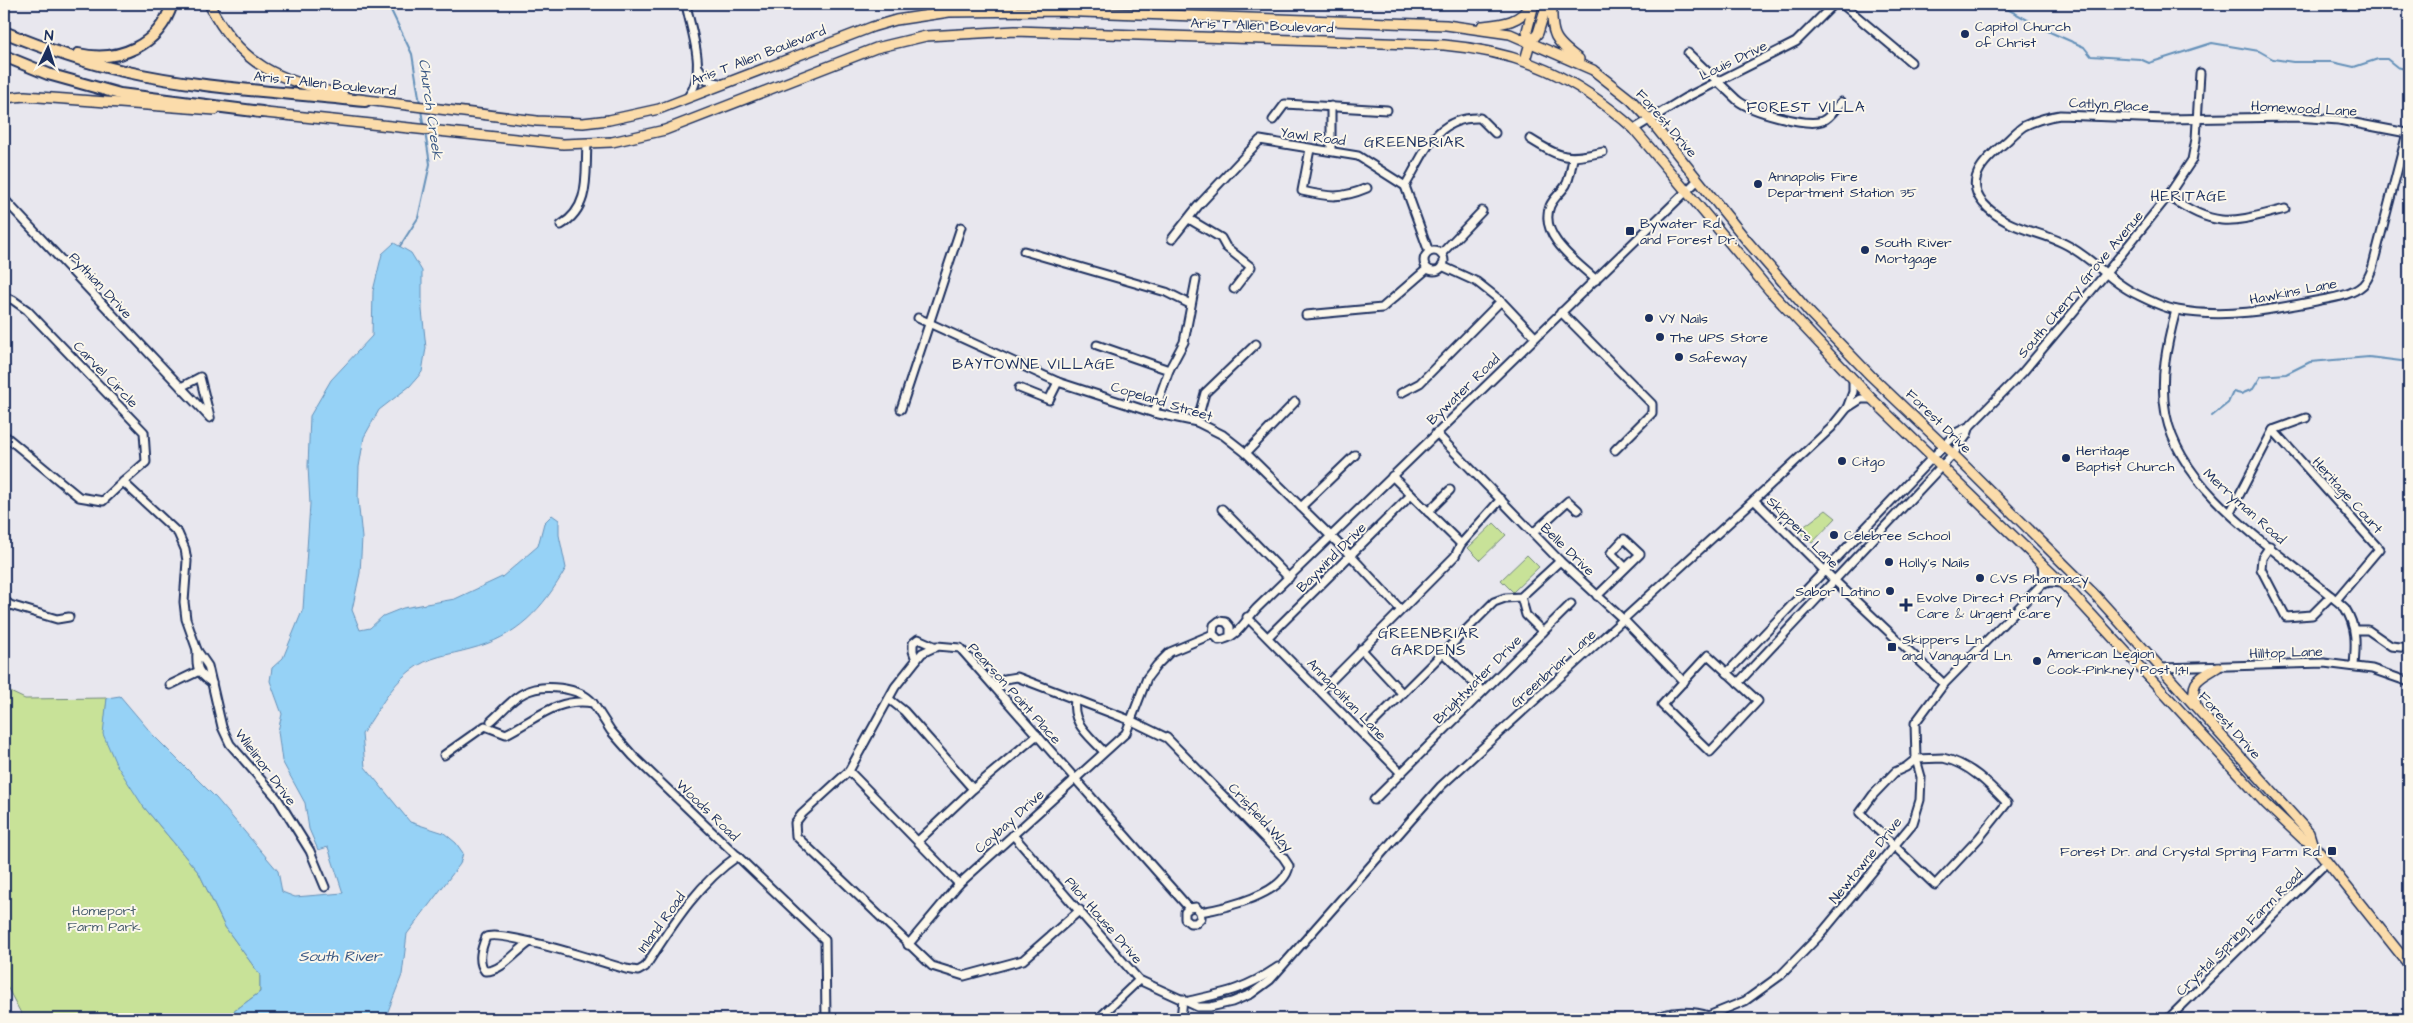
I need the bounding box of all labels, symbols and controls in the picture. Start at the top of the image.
street label: Aris T Allen Boulevard [1190,14,1334,38]
place label: Capitol Church of Christ [1975,17,2071,53]
street label: Aris T Allen Boulevard [688,21,829,91]
north arrow [22,22,72,72]
text: N [44,26,54,46]
marker: Capitol Church of Christ [1959,28,1971,40]
street label: Louis Drive [1696,36,1771,86]
water label: Church Creek [413,57,448,161]
street label: Aris T Allen Boulevard [253,67,397,101]
street label: Forest Drive [1631,85,1702,163]
street label: Catlyn Place [2069,93,2150,117]
street label: Homewood Lane [2250,96,2358,122]
district label: FOREST VILLA [1746,97,1866,118]
street label: Yawl Road [1279,123,1347,151]
district label: GREENBRIAR [1364,132,1466,153]
place label: Annapolis Fire Department Station 35 [1768,167,1917,203]
marker: Annapolis Fire Department Station 35 [1752,178,1764,190]
district label: HERITAGE [2150,186,2228,207]
street label: South Cherry Grove Avenue [2013,206,2149,363]
place label: Bywater Rd. and Forest Dr. [1640,214,1737,250]
marker: Bywater Rd. and Forest Dr. [1624,225,1636,237]
place label: South River Mortgage [1875,233,1952,269]
marker: South River Mortgage [1859,244,1871,256]
street label: Pythian Drive [64,248,137,324]
street label: Hawkins Lane [2248,274,2339,310]
place label: VY Nails [1659,309,1708,329]
marker: VY Nails [1643,312,1655,324]
place label: The UPS Store [1670,328,1768,348]
marker: The UPS Store [1654,331,1666,343]
street label: Carvel Circle [68,337,143,413]
place label: Safeway [1689,348,1747,368]
street label: Bywater Road [1423,350,1505,430]
marker: Safeway [1673,351,1685,363]
district label: BAYTOWNE VILLAGE [952,354,1116,375]
street label: Copeland Street [1108,377,1215,427]
street label: Forest Drive [1901,385,1976,459]
place label: Heritage Baptist Church [2076,441,2174,477]
place label: Citgo [1852,452,1885,472]
marker: Heritage Baptist Church [2060,452,2072,464]
street label: Heritage Court [2307,453,2387,539]
marker: Citgo [1836,455,1848,467]
street label: Merryman Road [2199,464,2290,549]
street label: Skippers Lane [1762,492,1843,574]
street label: Baywind Drive [1292,518,1372,597]
street label: Belle Drive [1536,519,1599,581]
place label: Celebree School [1844,526,1950,546]
marker: Celebree School [1828,529,1840,541]
place label: Holly's Nails [1899,553,1970,573]
marker: Holly's Nails [1883,556,1895,568]
place label: CVS Pharmacy [1990,569,2089,589]
marker: CVS Pharmacy [1974,572,1986,584]
place label: Sabor Latino [1795,582,1880,602]
marker: Sabor Latino [1884,585,1896,597]
place label: Evolve Direct Primary Care & Urgent Care [1917,588,2062,624]
marker: Evolve Direct Primary Care & Urgent Care [1899,598,1913,612]
district label: GREENBRIAR GARDENS [1378,623,1480,661]
street label: Greenbriar Lane [1506,625,1601,713]
street label: Brightwater Drive [1429,630,1527,729]
place label: Skippers Ln. and Vanguard Ln. [1902,630,2012,666]
street label: Pearson Point Place [963,638,1066,749]
marker: Skippers Ln. and Vanguard Ln. [1886,641,1898,653]
street label: Hilltop Lane [2249,642,2323,664]
place label: American Legion Cook-Pinkney Post 141 [2047,644,2189,680]
street label: Annapolitan Lane [1302,654,1391,745]
marker: American Legion Cook-Pinkney Post 141 [2031,655,2043,667]
street label: Forest Drive [2193,687,2265,764]
street label: Wilelinor Drive [230,725,301,810]
street label: Woods Road [671,775,743,846]
street label: Crisfield Way [1223,779,1298,857]
street label: Coybay Drive [970,785,1049,858]
street label: Newtowne Drive [1825,813,1907,908]
place label: Forest Dr. and Crystal Spring Farm Rd. [2060,842,2322,862]
marker: Forest Dr. and Crystal Spring Farm Rd. [2326,845,2338,857]
street label: Crystal Spring Farm Road [2172,865,2308,1001]
street label: Pilot House Drive [1060,873,1147,969]
street label: Inland Road [633,888,691,957]
park label: Homeport Farm Park [67,901,141,937]
water label: South River [299,946,383,967]

